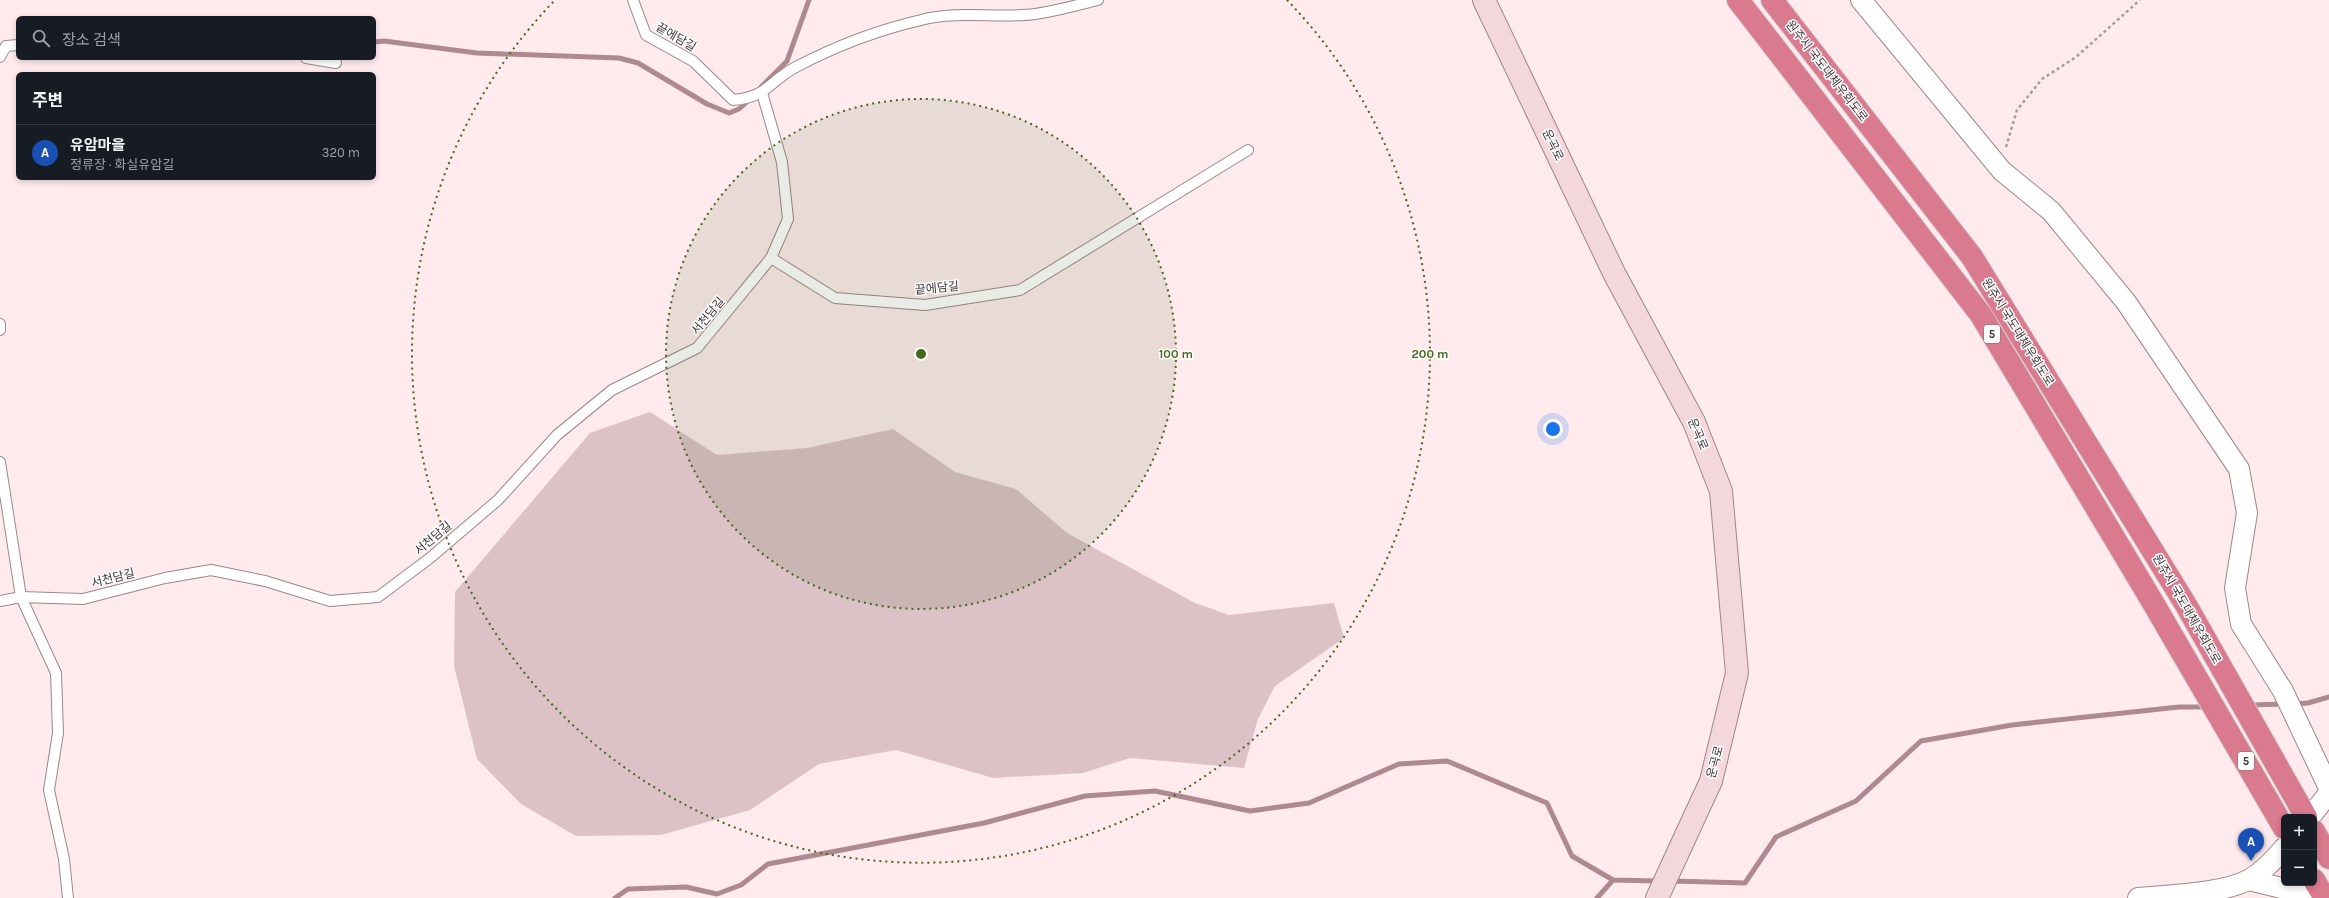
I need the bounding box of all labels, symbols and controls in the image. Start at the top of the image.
search box [16,16,376,60]
street label: 원주시 국도대체우회도로 [1783,18,1871,124]
street label: 끝에담길 [653,20,699,54]
icon: search [30,27,52,49]
text: 장소 검색 [62,31,121,49]
text: 주변 [32,90,63,110]
street label: 운곡로 [1539,127,1567,163]
text: 유암마을 [70,136,125,154]
text: A [41,145,49,160]
text: 320 m [322,145,360,160]
text: 정류장 · 화실유암길 [70,157,174,172]
street label: 원주시 국도대체우회도로 [1979,276,2057,388]
street label: 끝에담길 [914,279,960,297]
street label: 서천담길 [688,295,728,337]
road number: 5 [1984,325,2000,343]
centre of rings [914,347,928,361]
text: 100 m [1159,347,1193,361]
text: 200 m [1412,347,1448,361]
street label: 운곡로 [1685,416,1711,452]
your location [1543,419,1563,439]
street label: 서천담길 [412,518,454,558]
street label: 원주시 국도대체우회도로 [2150,552,2224,666]
street label: 서천담길 [90,566,136,590]
street label: 운곡로 [1704,744,1726,780]
road number: 5 [2238,752,2254,770]
map controls [2281,814,2317,886]
button: + [2281,814,2317,850]
pin: A [2238,828,2264,861]
button: − [2281,850,2317,886]

